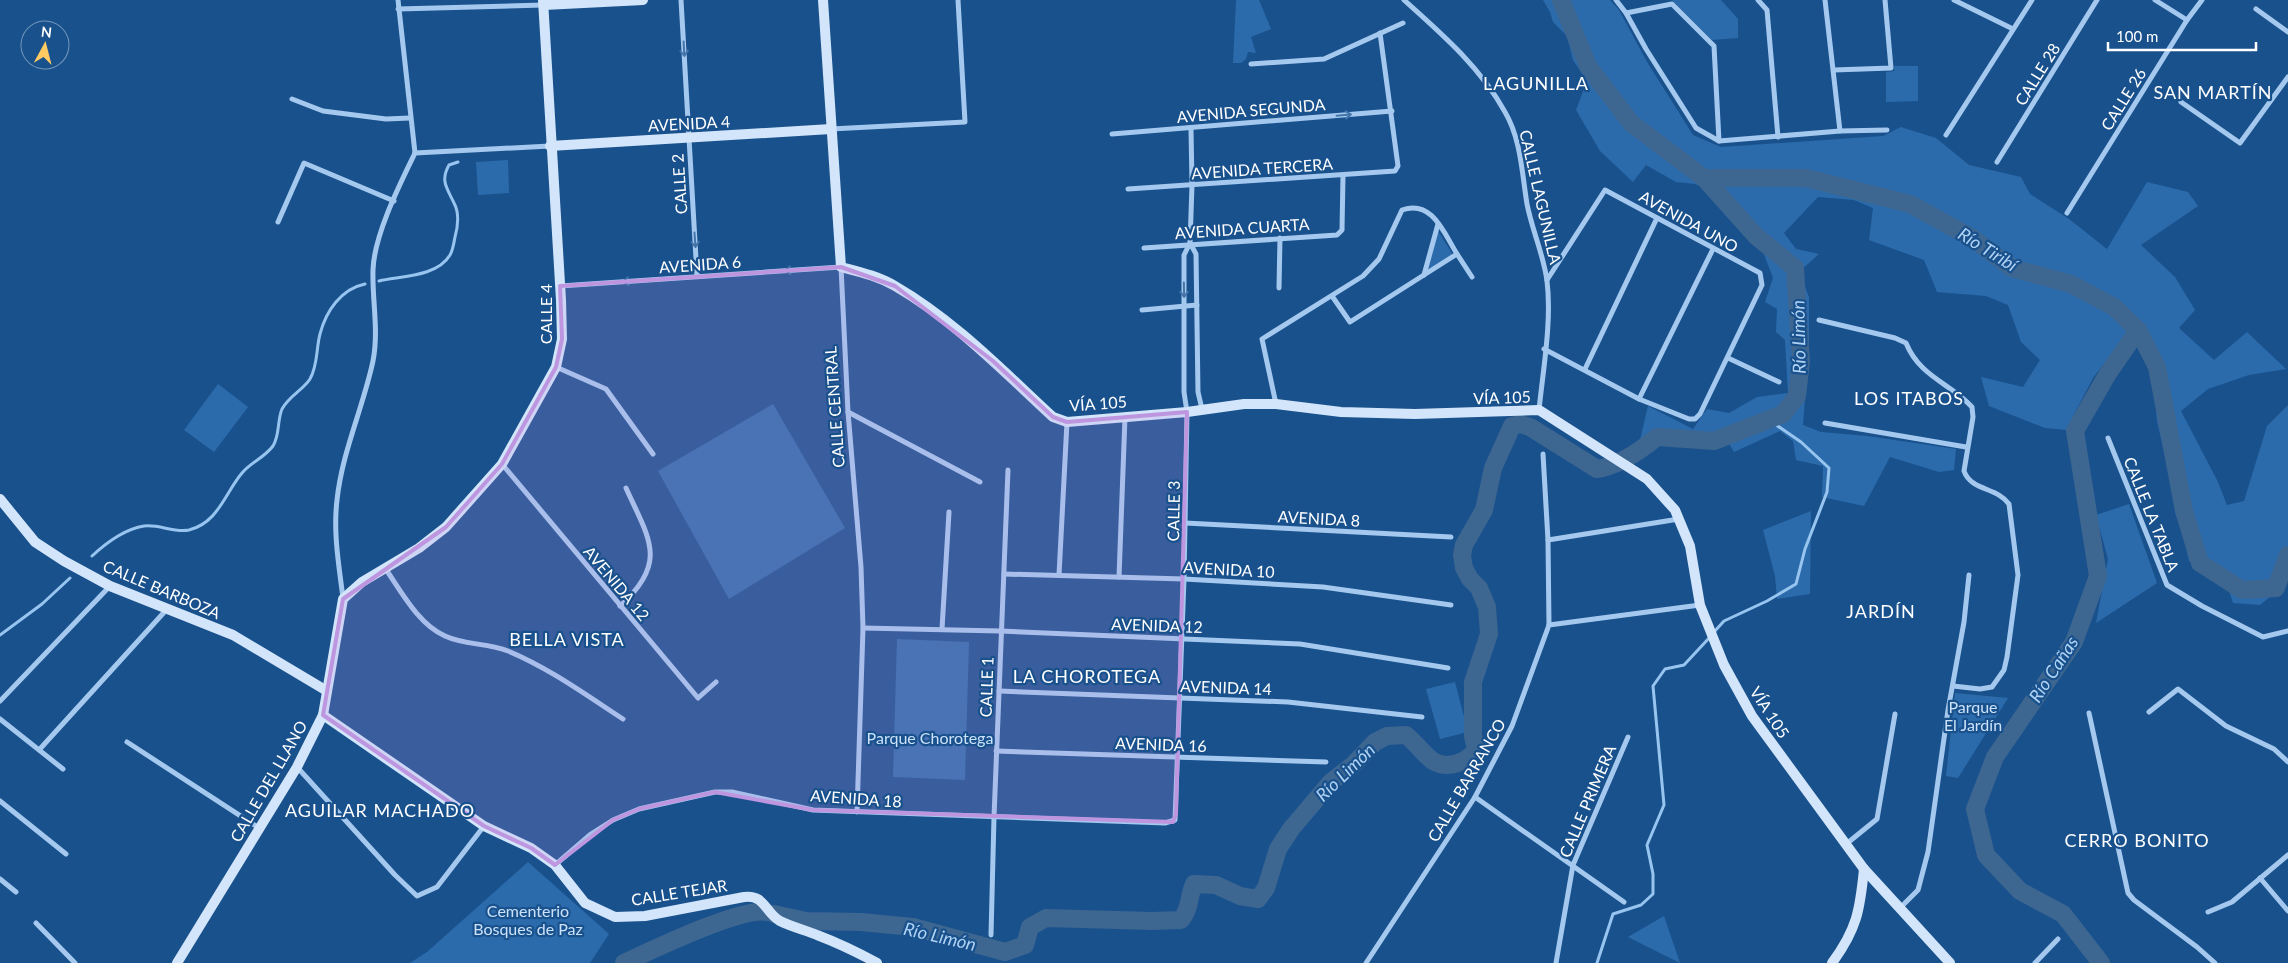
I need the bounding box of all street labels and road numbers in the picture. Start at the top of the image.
street label: CALLE 28 [2010,39,2064,109]
street label: CALLE 26 [2096,64,2150,134]
street label: AVENIDA SEGUNDA [1176,94,1326,126]
street label: AVENIDA 4 [647,111,731,135]
street label: CALLE LAGUNILLA [1516,128,1566,266]
street label: CALLE 2 [667,153,691,215]
street label: AVENIDA TERCERA [1191,154,1334,182]
street label: AVENIDA UNO [1636,186,1742,256]
street label: AVENIDA CUARTA [1174,214,1310,242]
street label: AVENIDA 6 [658,252,742,276]
street label: CALLE 4 [536,284,555,344]
street label: CALLE CENTRAL [820,346,848,468]
street label: VÍA 105 [1473,387,1531,407]
street label: VÍA 105 [1069,392,1127,414]
street label: CALLE LA TABLA [2120,454,2184,574]
street label: CALLE 3 [1163,481,1183,541]
street label: AVENIDA 8 [1277,506,1361,530]
street label: AVENIDA 12 [580,542,654,624]
street label: CALLE BARBOZA [100,556,224,622]
street label: AVENIDA 10 [1183,557,1275,581]
street label: AVENIDA 12 [1111,614,1203,636]
street label: CALLE 1 [975,656,997,718]
street label: AVENIDA 14 [1180,676,1272,698]
street label: VÍA 105 [1746,683,1794,741]
street label: CALLE BARRANCO [1423,715,1509,845]
street label: CALLE DEL LLANO [226,717,311,845]
street label: AVENIDA 16 [1115,733,1207,755]
street label: CALLE PRIMERA [1555,742,1619,860]
street label: AVENIDA 18 [810,785,902,811]
street label: CALLE TEJAR [630,875,728,909]

